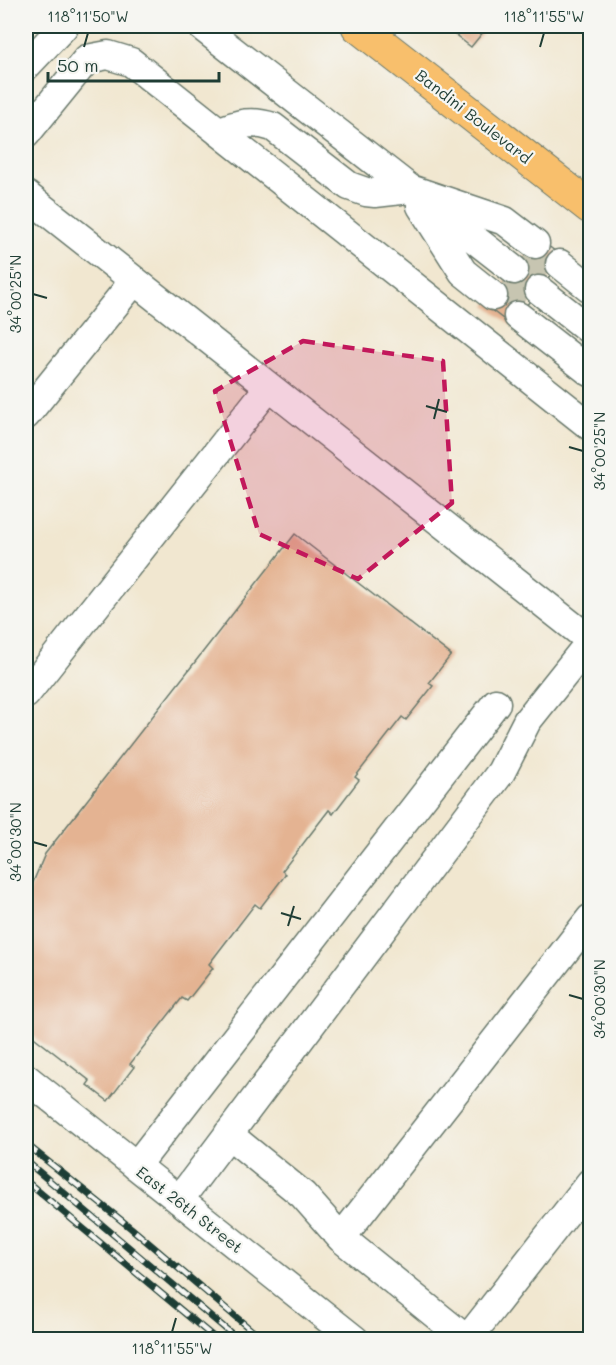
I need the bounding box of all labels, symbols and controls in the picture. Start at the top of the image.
text: 118°11'50"W [47,6,129,26]
text: 118°11'55"W [504,6,584,26]
scale bar [48,45,219,83]
text: 50 m [57,53,99,77]
street label: Bandini Boulevard [412,64,536,168]
text: 34°00'25"N [5,255,25,333]
text: 34°00'25"N [589,412,609,490]
text: 34°00'30"N [5,802,25,882]
text: 34°00'30"N [589,959,609,1039]
street label: East 26th Street [132,1161,248,1257]
text: 118°11'55"W [132,1338,212,1358]

